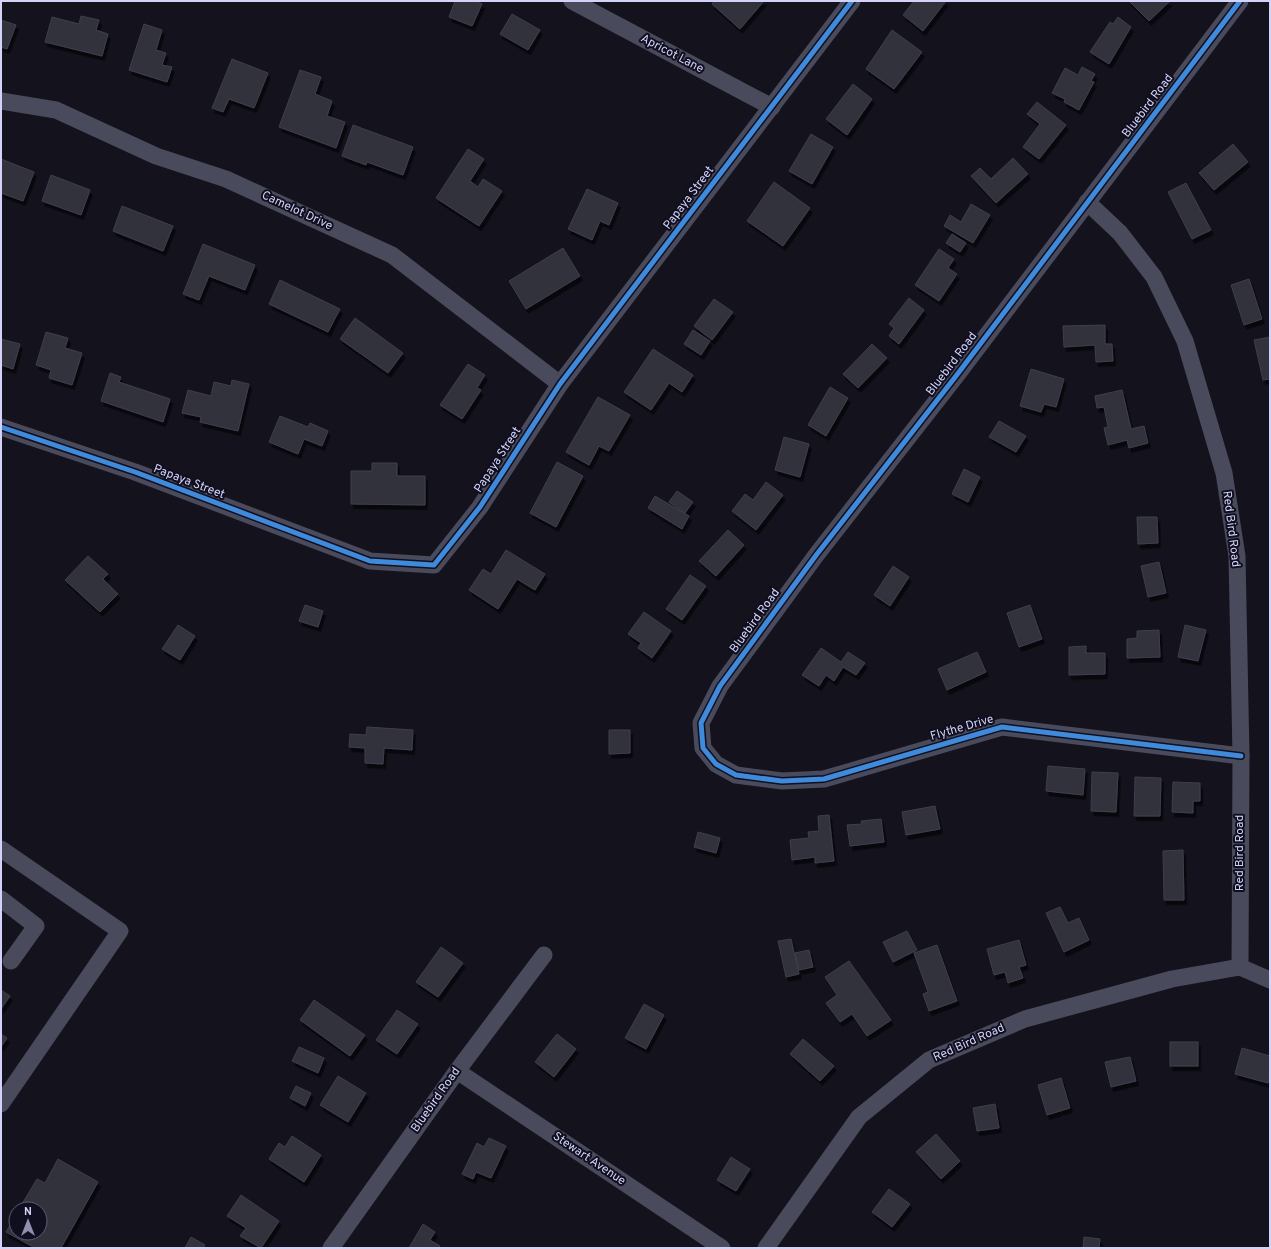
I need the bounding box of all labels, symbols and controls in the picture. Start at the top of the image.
street label: Apricot Lane [638,31,706,77]
street label: Bluebird Road [1119,71,1177,141]
street label: Papaya Street [660,163,718,233]
street label: Camelot Drive [259,188,335,234]
street label: Bluebird Road [923,329,981,399]
street label: Papaya Street [471,424,525,496]
street label: Papaya Street [151,461,227,503]
street label: Red Bird Road [1218,490,1244,568]
street label: Bluebird Road [726,586,784,656]
street label: Flythe Drive [928,711,996,745]
street label: Red Bird Road [1232,815,1248,891]
street label: Red Bird Road [931,1020,1007,1066]
street label: Bluebird Road [408,1064,464,1136]
street label: Stewart Avenue [549,1129,629,1189]
north arrow [8,1201,48,1241]
text: N [24,1205,32,1219]

